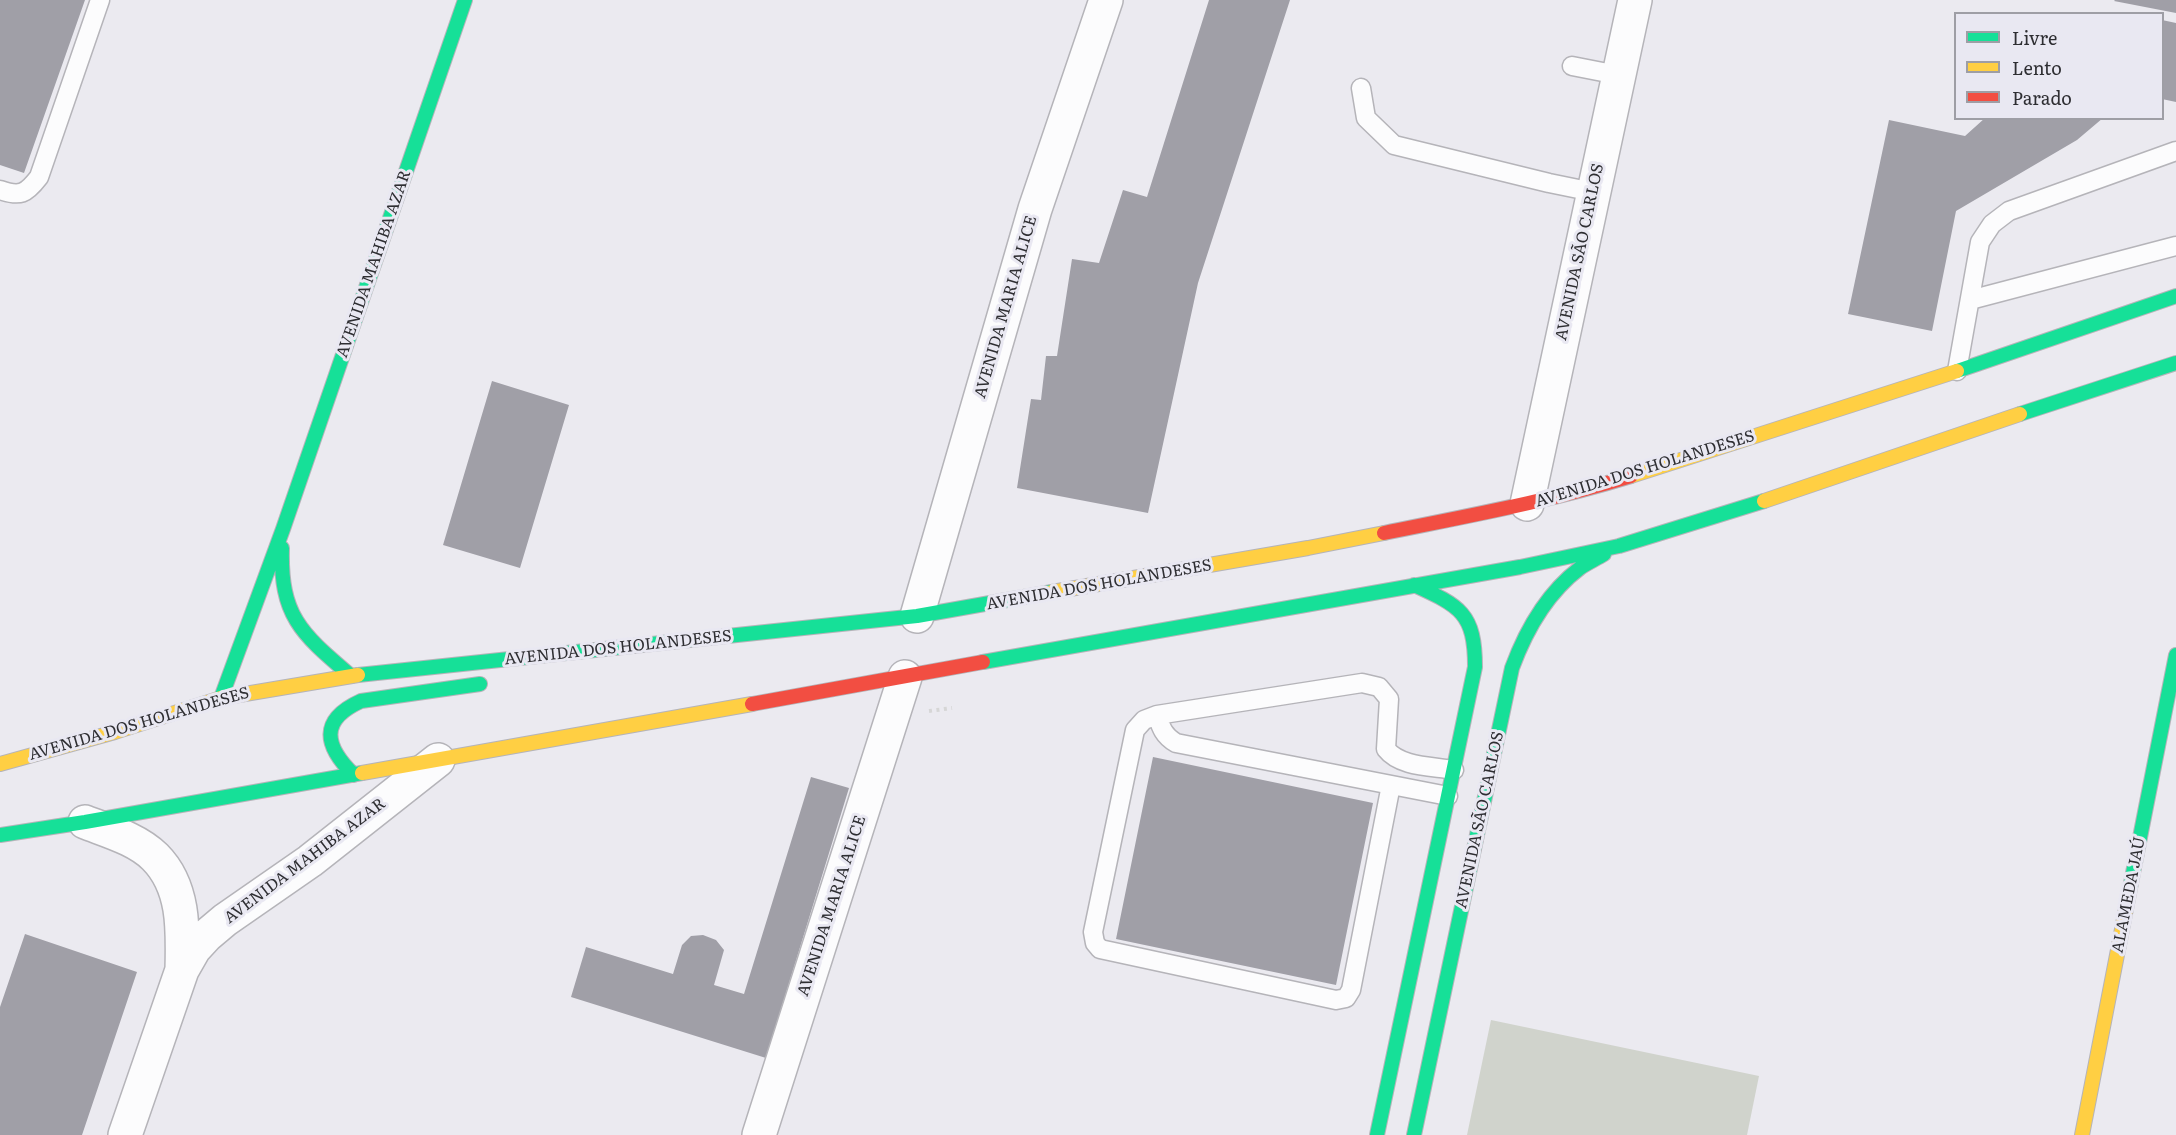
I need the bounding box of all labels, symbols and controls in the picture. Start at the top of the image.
legend [1954,12,2164,120]
text: Livre [2012,24,2057,51]
text: Lento [2012,54,2062,81]
text: Parado [2012,84,2072,111]
street label: AVENIDA SÃO CARLOS [1552,162,1608,342]
street label: AVENIDA MAHIBA AZAR [333,168,415,360]
street label: AVENIDA MARIA ALICE [971,213,1041,401]
street label: AVENIDA DOS HOLANDESES [1533,426,1757,512]
street label: AVENIDA DOS HOLANDESES [985,556,1213,614]
street label: AVENIDA DOS HOLANDESES [504,627,732,669]
street label: AVENIDA DOS HOLANDESES [27,683,251,765]
street label: AVENIDA SÃO CARLOS [1452,730,1508,910]
street label: AVENIDA MAHIBA AZAR [221,794,389,928]
street label: AVENIDA MARIA ALICE [794,813,870,999]
street label: ALAMEDA JAÚ [2108,835,2150,955]

